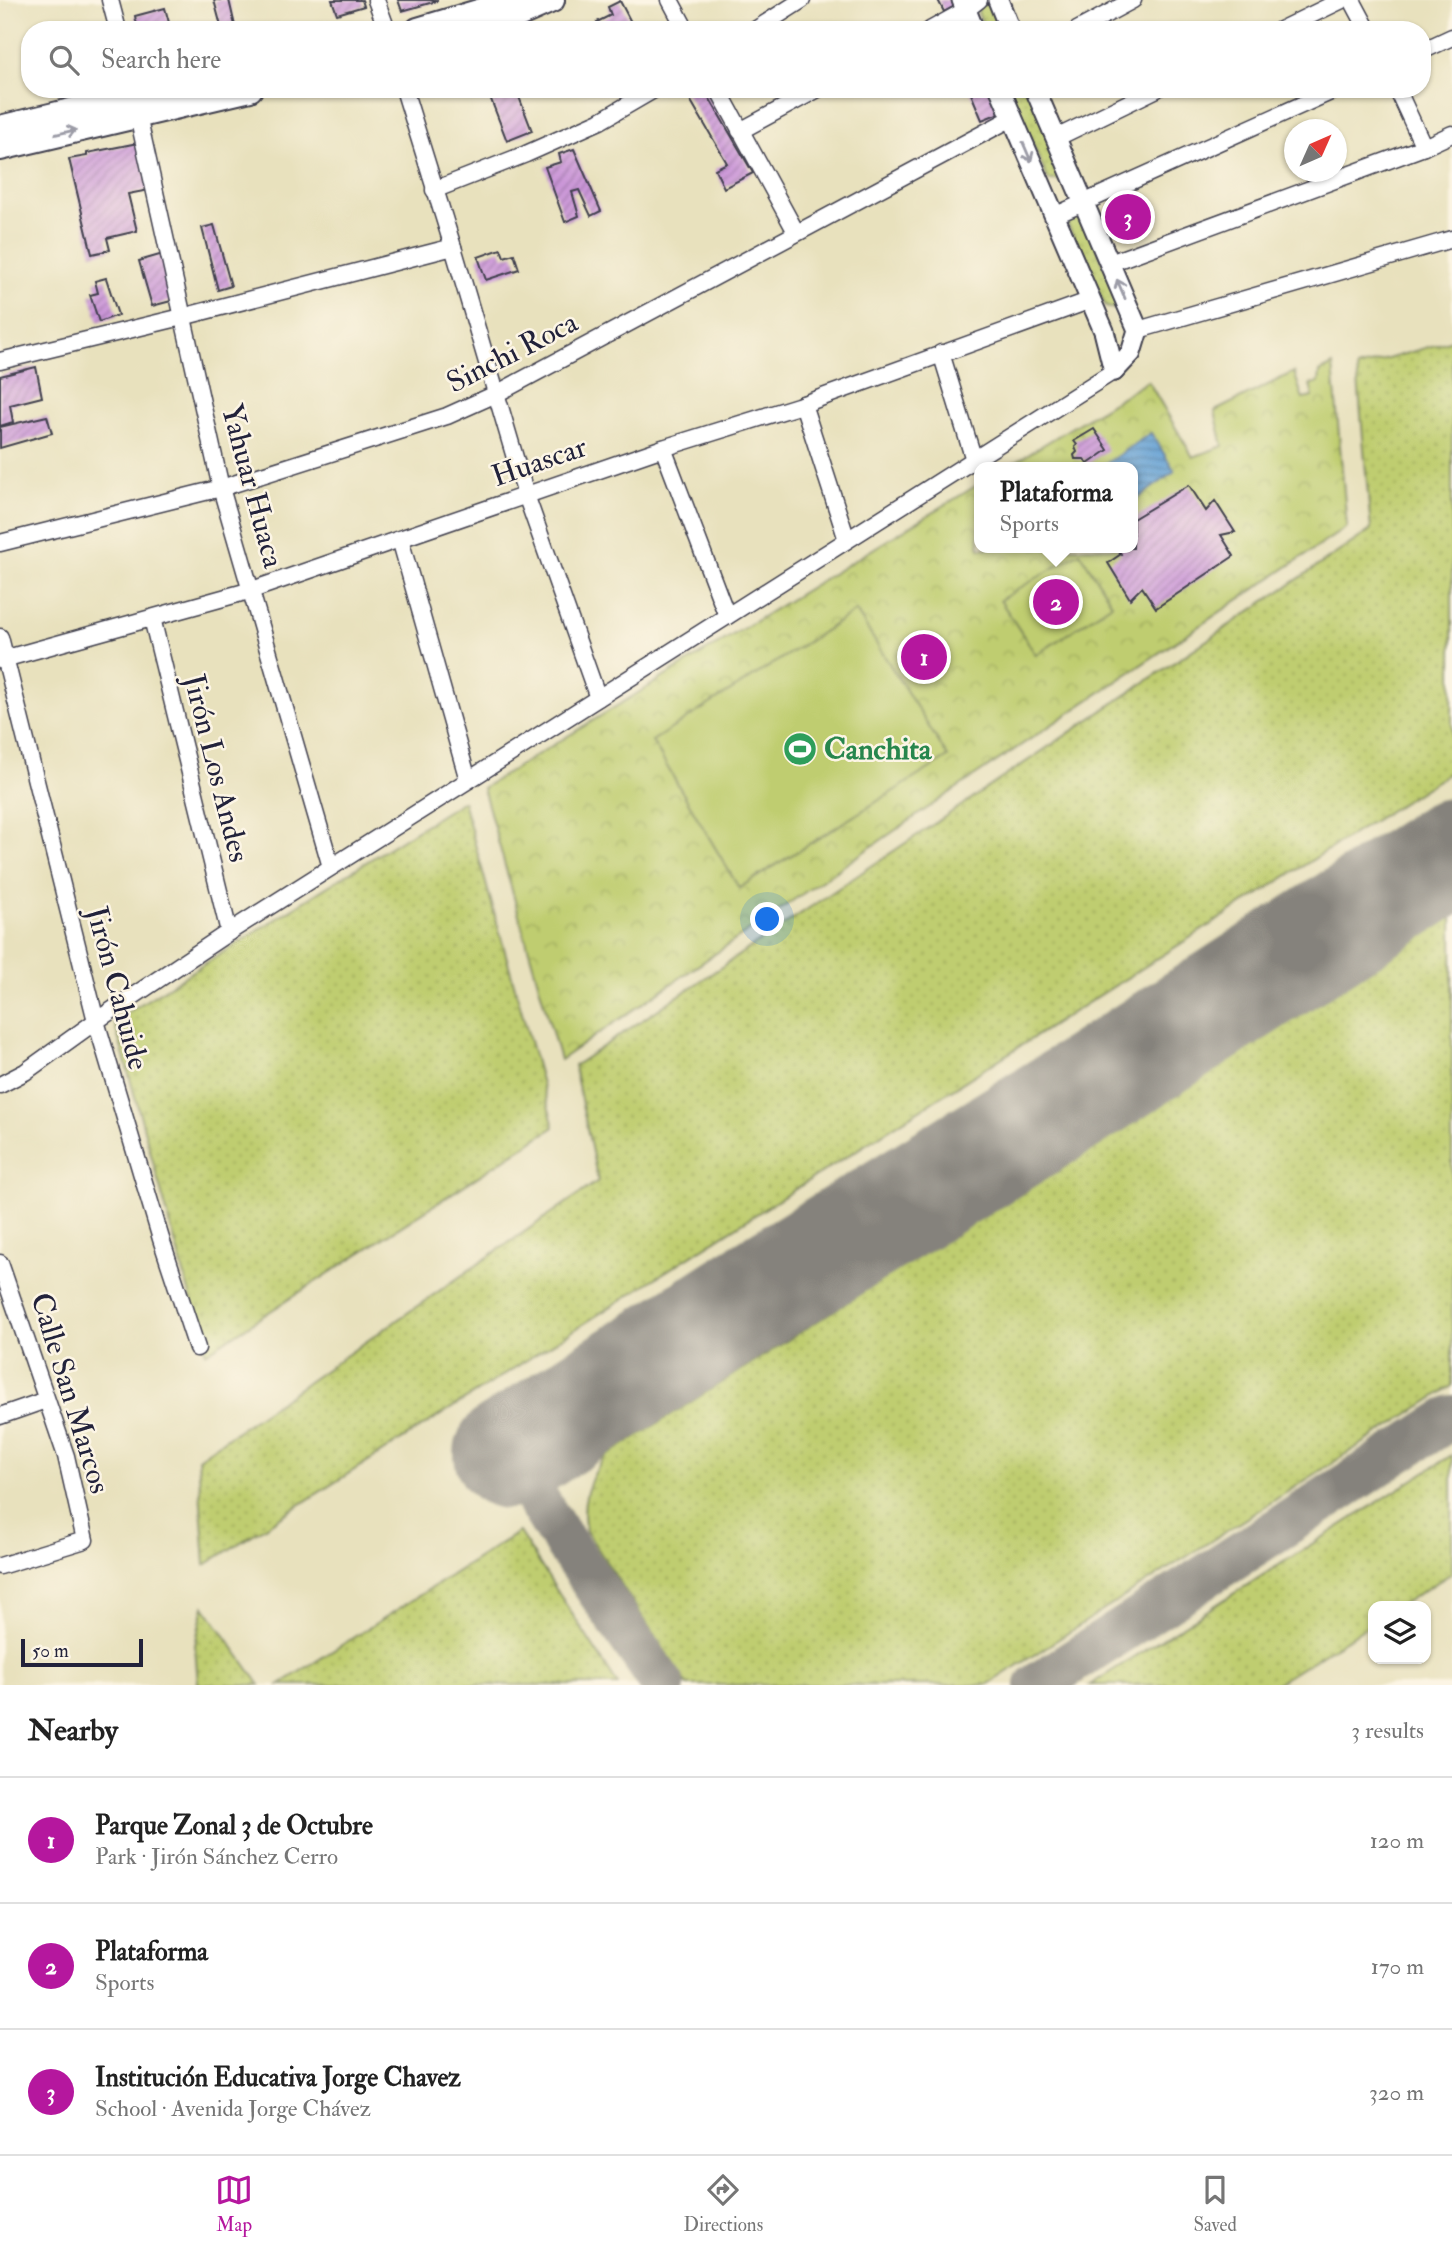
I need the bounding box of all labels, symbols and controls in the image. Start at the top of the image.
search box [21,21,1431,98]
icon: search [45,41,83,79]
text: Search here [101,44,221,76]
north arrow [1284,119,1347,182]
one-way arrow [55,125,77,138]
one-way arrow [1021,141,1034,162]
pin: 3 [1105,191,1151,243]
one-way arrow [1114,279,1127,301]
street label: Sinchi Roca [441,303,585,401]
street label: Yahuar Huaca [213,400,292,573]
street label: Huascar [487,428,592,495]
popup [974,462,1138,553]
text: Plataforma [999,477,1113,509]
text: Sports [999,509,1059,538]
pin: 2 [1033,576,1079,628]
pin: 1 [901,631,947,683]
street label: Jirón Los Andes [175,669,258,866]
sports icon: Canchita [781,730,819,768]
place label: Canchita [824,731,933,768]
street label: Jirón Cahuide [78,901,157,1074]
your location [750,902,784,936]
street label: Calle San Marcos [22,1288,119,1498]
map controls [1368,1601,1431,1664]
button: layers [1368,1601,1431,1664]
scale bar [21,1636,144,1668]
text: 50 m [32,1639,69,1663]
text: Nearby [28,1712,118,1749]
text: 3 results [1351,1716,1424,1745]
text: Parque Zonal 3 de Octubre [95,1810,373,1842]
text: 1 [47,1826,55,1855]
text: 120 m [1370,1826,1424,1855]
text: Park · Jirón Sánchez Cerro [95,1842,338,1871]
text: Plataforma [95,1936,208,1968]
text: 2 [45,1952,57,1981]
text: 170 m [1371,1952,1424,1981]
text: Sports [95,1968,154,1997]
text: Institución Educativa Jorge Chavez [95,2062,461,2094]
text: 3 [47,2078,55,2107]
text: 320 m [1369,2078,1424,2107]
text: School · Avenida Jorge Chávez [95,2094,371,2123]
tab: Map [215,2171,253,2237]
tab: Directions [683,2171,763,2237]
tab: Saved [1193,2171,1237,2237]

